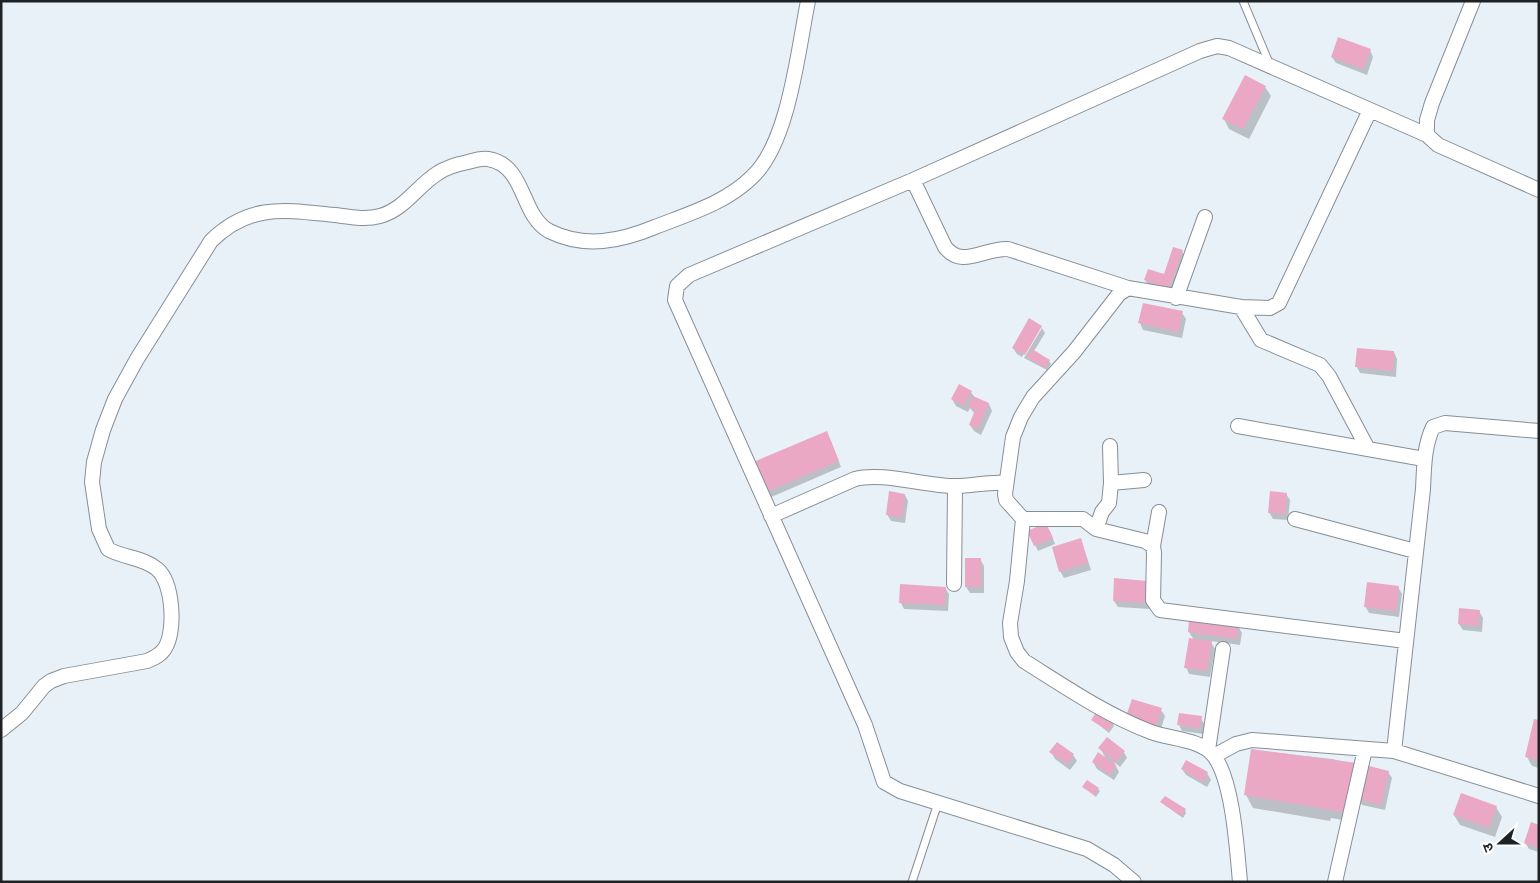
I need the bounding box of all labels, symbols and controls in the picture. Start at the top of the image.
north arrow [1475,818,1525,868]
text: उ [1478,840,1497,855]

